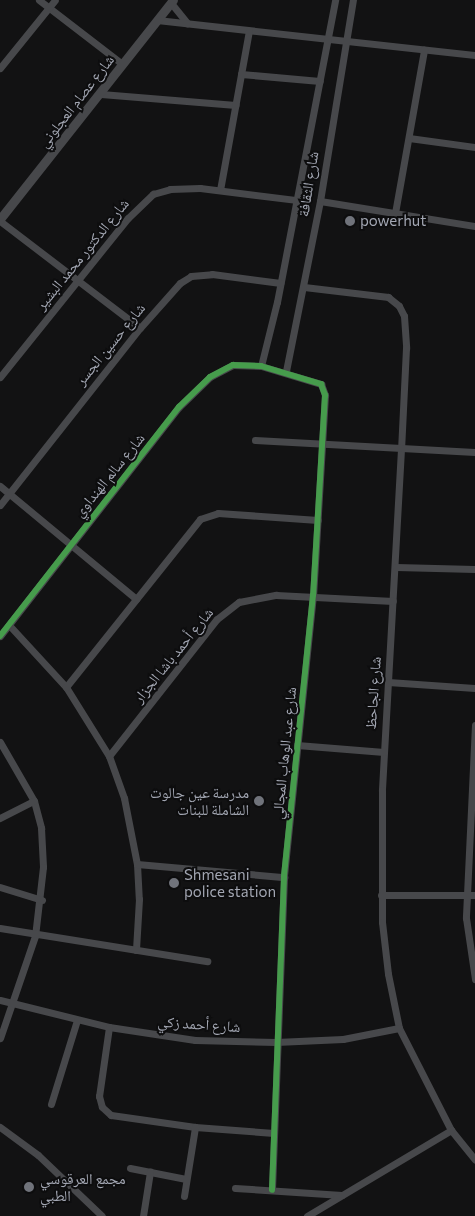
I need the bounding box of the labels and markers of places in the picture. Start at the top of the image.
place label: powerhut [360,212,426,230]
marker: powerhut [344,215,356,227]
place label: مدرسة عين جالوت الشاملة للبنات [150,783,249,818]
marker: مدرسة عين جالوت الشاملة للبنات [253,795,265,807]
place label: Shmesani police station [184,865,276,900]
marker: Shmesani police station [168,877,180,889]
place label: مجمع العرقوسي الطبي [40,1169,126,1204]
marker: مجمع العرقوسي الطبي [22,1180,36,1194]

